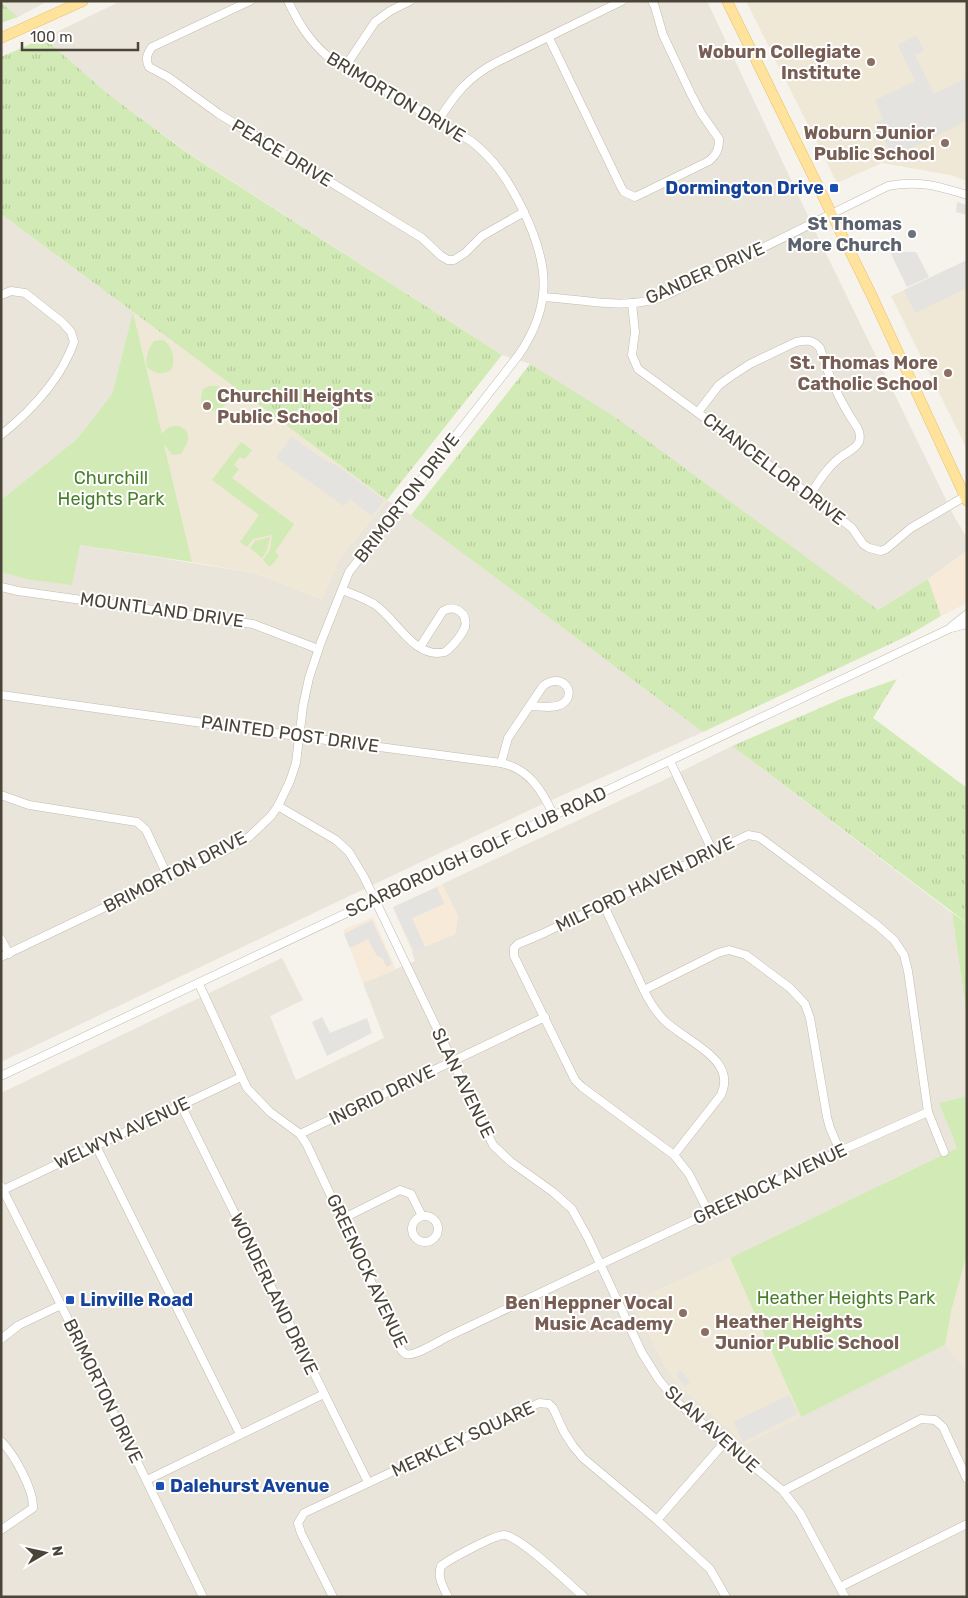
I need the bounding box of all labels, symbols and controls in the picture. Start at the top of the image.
scale bar [22,20,139,52]
text: 100 m [30,28,72,46]
place label: Woburn Collegiate Institute [698,41,861,84]
street label: BRIMORTON DRIVE [323,47,469,147]
marker: Woburn Collegiate Institute [865,56,877,68]
street label: PEACE DRIVE [228,114,336,192]
place label: Woburn Junior Public School [803,122,935,165]
marker: Woburn Junior Public School [939,137,951,149]
place label: Dormington Drive [665,177,824,199]
marker: Dormington Drive [828,182,840,194]
place label: St Thomas More Church [787,213,902,256]
marker: St Thomas More Church [906,228,918,240]
street label: GANDER DRIVE [642,237,768,309]
place label: St. Thomas More Catholic School [790,352,938,395]
marker: St. Thomas More Catholic School [942,367,954,379]
place label: Churchill Heights Public School [217,385,373,428]
marker: Churchill Heights Public School [201,400,213,412]
street label: CHANCELLOR DRIVE [698,408,850,530]
street label: BRIMORTON DRIVE [350,429,464,567]
park label: Churchill Heights Park [58,467,165,510]
street label: MOUNTLAND DRIVE [79,588,245,632]
street label: PAINTED POST DRIVE [200,711,380,757]
street label: SCARBOROUGH GOLF CLUB ROAD [342,782,610,922]
street label: BRIMORTON DRIVE [100,826,250,918]
street label: MILFORD HAVEN DRIVE [552,831,738,937]
street label: SLAN AVENUE [427,1024,499,1142]
street label: INGRID DRIVE [325,1060,439,1130]
street label: WELWYN AVENUE [51,1092,193,1174]
street label: GREENOCK AVENUE [690,1139,850,1229]
street label: GREENOCK AVENUE [322,1191,412,1351]
street label: WONDERLAND DRIVE [225,1209,323,1379]
park label: Heather Heights Park [757,1287,936,1309]
place label: Linville Road [80,1289,193,1311]
place label: Ben Heppner Vocal Music Academy [505,1292,673,1335]
marker: Linville Road [64,1294,76,1306]
marker: Ben Heppner Vocal Music Academy [677,1307,689,1319]
place label: Heather Heights Junior Public School [715,1311,899,1354]
street label: BRIMORTON DRIVE [59,1315,147,1467]
marker: Heather Heights Junior Public School [699,1326,711,1338]
street label: SLAN AVENUE [660,1381,764,1477]
street label: MERKLEY SQUARE [388,1396,538,1482]
place label: Dalehurst Avenue [170,1475,330,1497]
marker: Dalehurst Avenue [154,1480,166,1492]
north arrow [20,1528,70,1578]
text: N [48,1545,67,1557]

